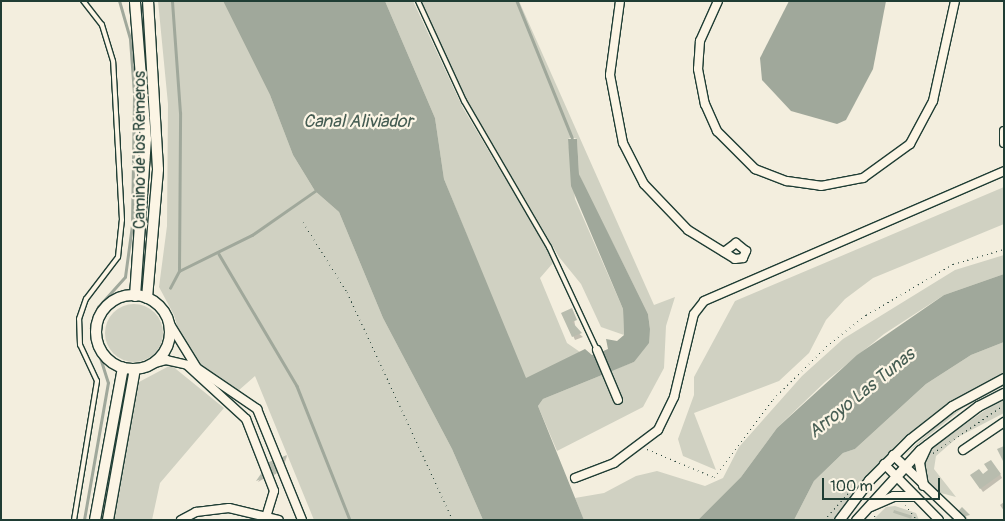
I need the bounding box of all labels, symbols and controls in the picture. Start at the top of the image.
street label: Camino de los Remeros [130,71,150,229]
water label: Canal Aliviador [303,111,413,133]
water label: Arroyo Las Tunas [804,344,920,444]
scale bar [825,468,942,500]
text: 100 m [830,477,873,496]

